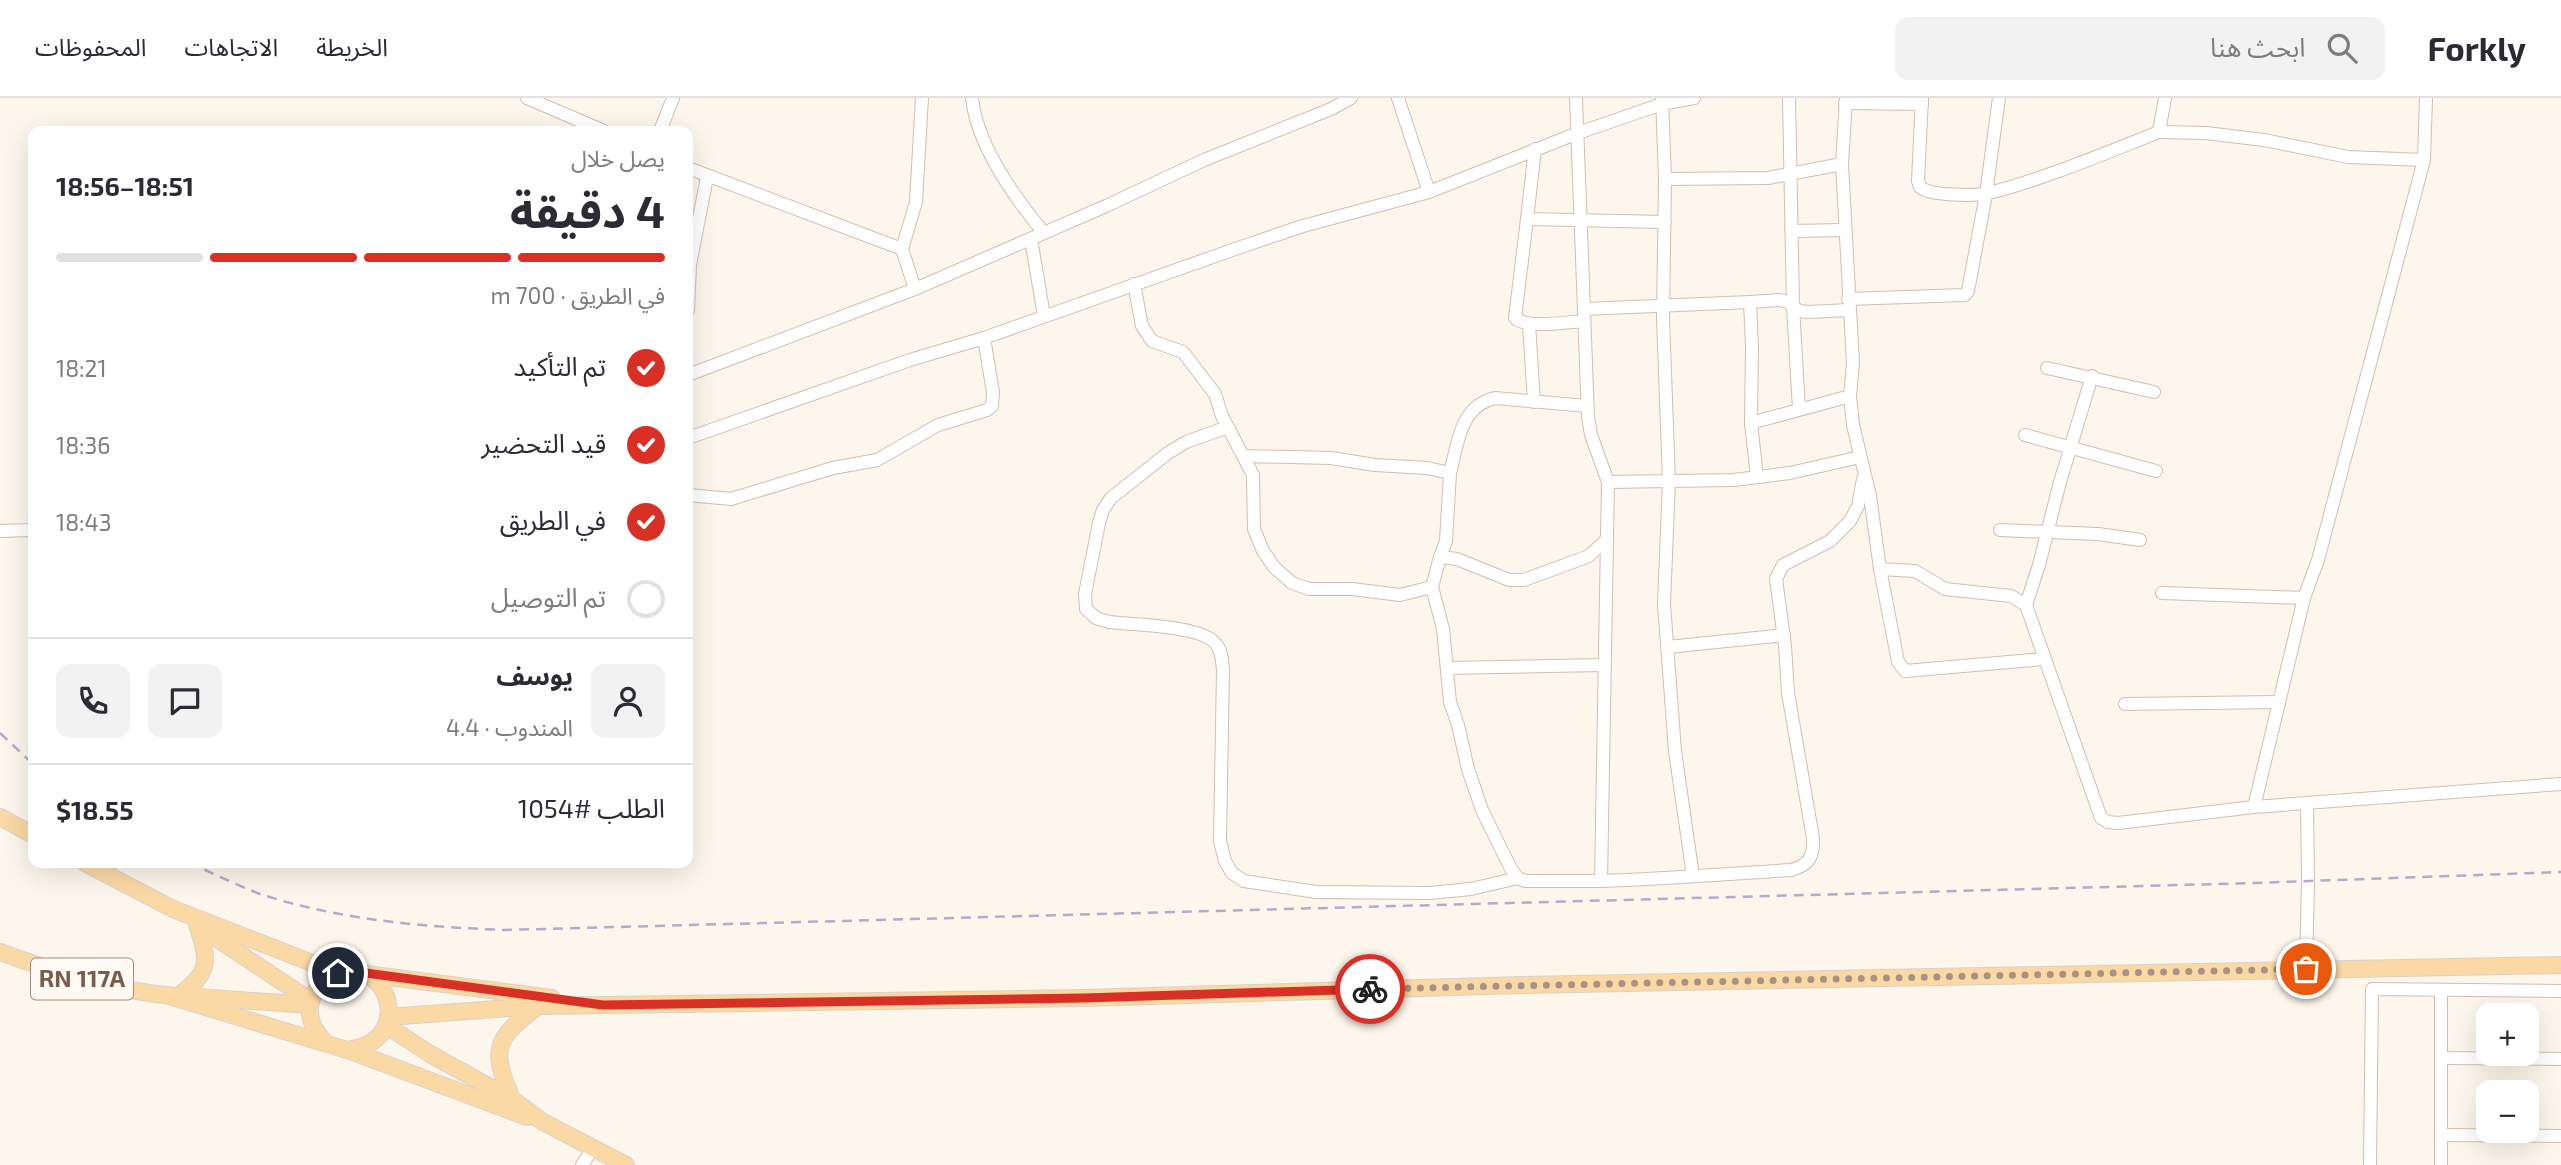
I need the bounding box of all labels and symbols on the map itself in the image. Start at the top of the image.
pin [2276,939,2336,999]
pin [308,943,368,1003]
courier [1335,954,1405,1024]
road number: RN 117A [31,958,133,1000]

